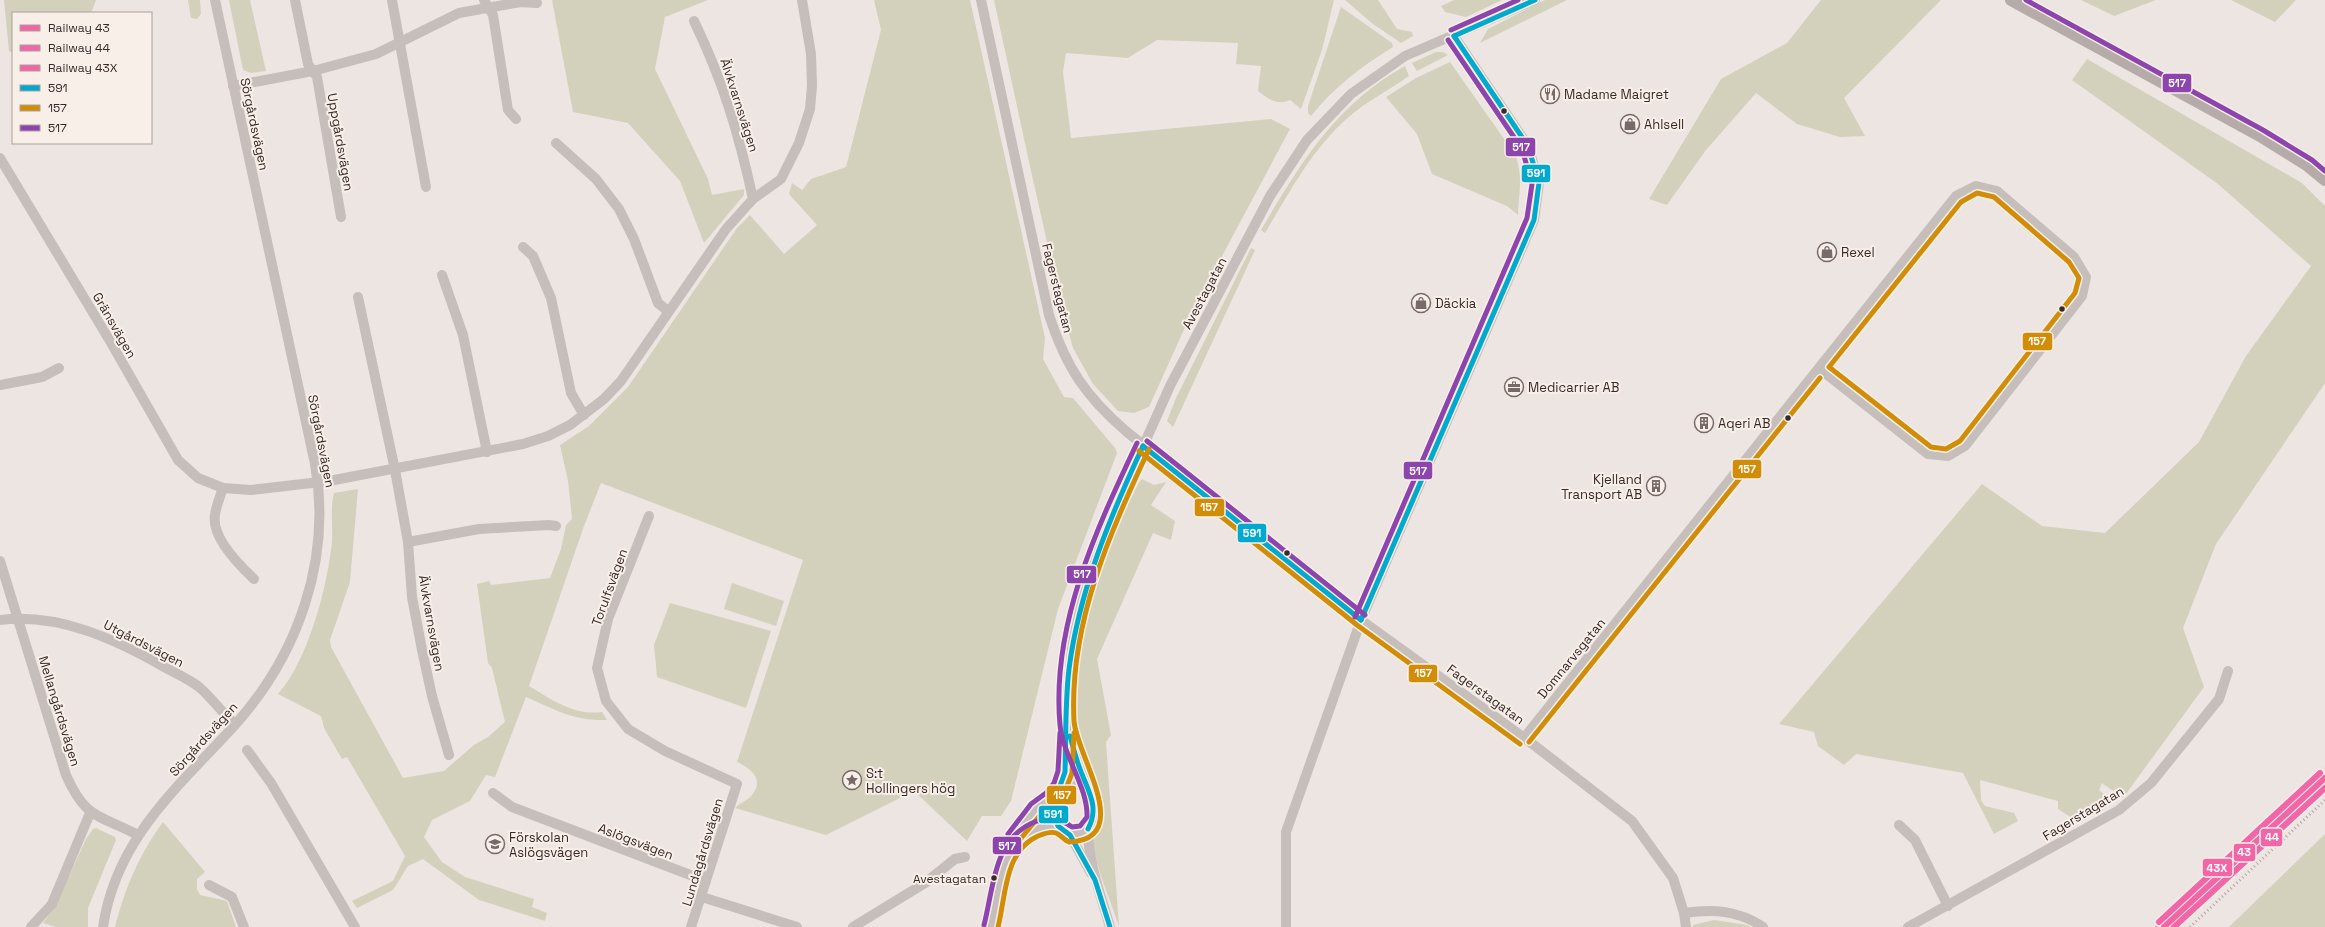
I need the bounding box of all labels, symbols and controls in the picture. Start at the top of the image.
legend [12,12,152,144]
text: Railway 43 [48,20,110,36]
text: Railway 44 [48,40,111,56]
street label: Älvkvarnsvägen [716,56,763,154]
text: Railway 43X [48,60,118,76]
line badge: 517 [2162,73,2192,93]
street label: Sörgårdsvägen [236,76,273,172]
text: 517 [2168,76,2186,90]
text: 591 [48,80,68,96]
restaurant icon: Madame Maigret [1539,83,1561,105]
place label: Madame Maigret [1564,86,1669,103]
street label: Uppgårdsvägen [324,92,357,192]
text: 157 [48,100,67,116]
unlabelled marker [1499,106,1509,116]
shop icon: Ahlsell [1619,113,1641,135]
place label: Ahlsell [1644,116,1684,133]
text: 517 [48,120,67,136]
line badge: 517 [1505,137,1536,157]
text: 517 [1512,140,1530,154]
line badge: 591 [1521,164,1551,183]
text: 591 [1527,166,1545,180]
shop icon: Rexel [1816,241,1838,263]
street label: Fagerstagatan [1038,242,1077,335]
place label: Rexel [1841,244,1875,261]
street label: Avestagatan [1178,254,1231,332]
street label: Gränsvägen [89,289,140,361]
shop icon: Däckia [1410,292,1432,314]
place label: Däckia [1435,295,1477,312]
unlabelled marker [2057,304,2067,314]
line badge: 157 [2022,332,2053,351]
text: 157 [2028,334,2046,348]
office icon: Medicarrier AB [1503,376,1525,398]
place label: Medicarrier AB [1528,379,1619,396]
street label: Sörgårdsvägen [304,393,339,489]
building icon: Aqeri AB [1693,412,1715,434]
unlabelled marker [1783,413,1793,423]
place label: Aqeri AB [1718,415,1770,432]
line badge: 157 [1732,459,1762,479]
line badge: 517 [1403,461,1433,480]
text: 157 [1738,462,1756,476]
text: 517 [1409,464,1427,478]
place label: Kjelland Transport AB [1561,471,1642,503]
building icon: Kjelland Transport AB [1645,475,1667,497]
line badge: 157 [1194,498,1225,517]
text: 157 [1200,500,1218,514]
line badge: 591 [1237,523,1267,543]
text: 591 [1243,526,1261,540]
street label: Torulfsvägen [588,546,631,628]
unlabelled marker [1282,548,1292,558]
line badge: 517 [1066,565,1097,584]
text: 517 [1073,567,1091,581]
street label: Älvkvarnsvägen [415,574,448,672]
street label: Domnarvsgatan [1534,615,1609,702]
street label: Utgårdsvägen [101,616,187,671]
street label: Mellangårdsvägen [35,654,84,768]
street label: Fagerstagatan [1444,661,1528,728]
line badge: 157 [1408,664,1438,683]
text: 157 [1414,666,1432,680]
street label: Sörgårdsvägen [166,699,241,780]
place label: S:t Hollingers hög [866,765,955,797]
place icon: S:t Hollingers hög [841,769,863,791]
street label: Fagerstagatan [2040,783,2127,844]
line badge: 157 [1046,785,1077,805]
text: 157 [1053,788,1071,802]
street label: Lundagårdsvägen [678,796,727,908]
line badge: 591 [1038,805,1069,824]
text: 591 [1044,807,1062,821]
street label: Aslögsvägen [596,819,676,864]
line badge: 44 [2260,828,2283,847]
place label: Förskolan Aslögsvägen [509,829,588,861]
text: 44 [2265,830,2279,844]
school or university icon: Förskolan Aslögsvägen [484,833,506,855]
line badge: 517 [992,836,1022,855]
text: 517 [998,839,1016,853]
line badge: 43 [2233,843,2256,862]
text: 43 [2237,845,2251,859]
line badge: 43X [2202,858,2233,877]
text: 43X [2207,861,2227,875]
place label: Avestagatan [913,871,986,887]
marker: Avestagatan [989,873,999,883]

